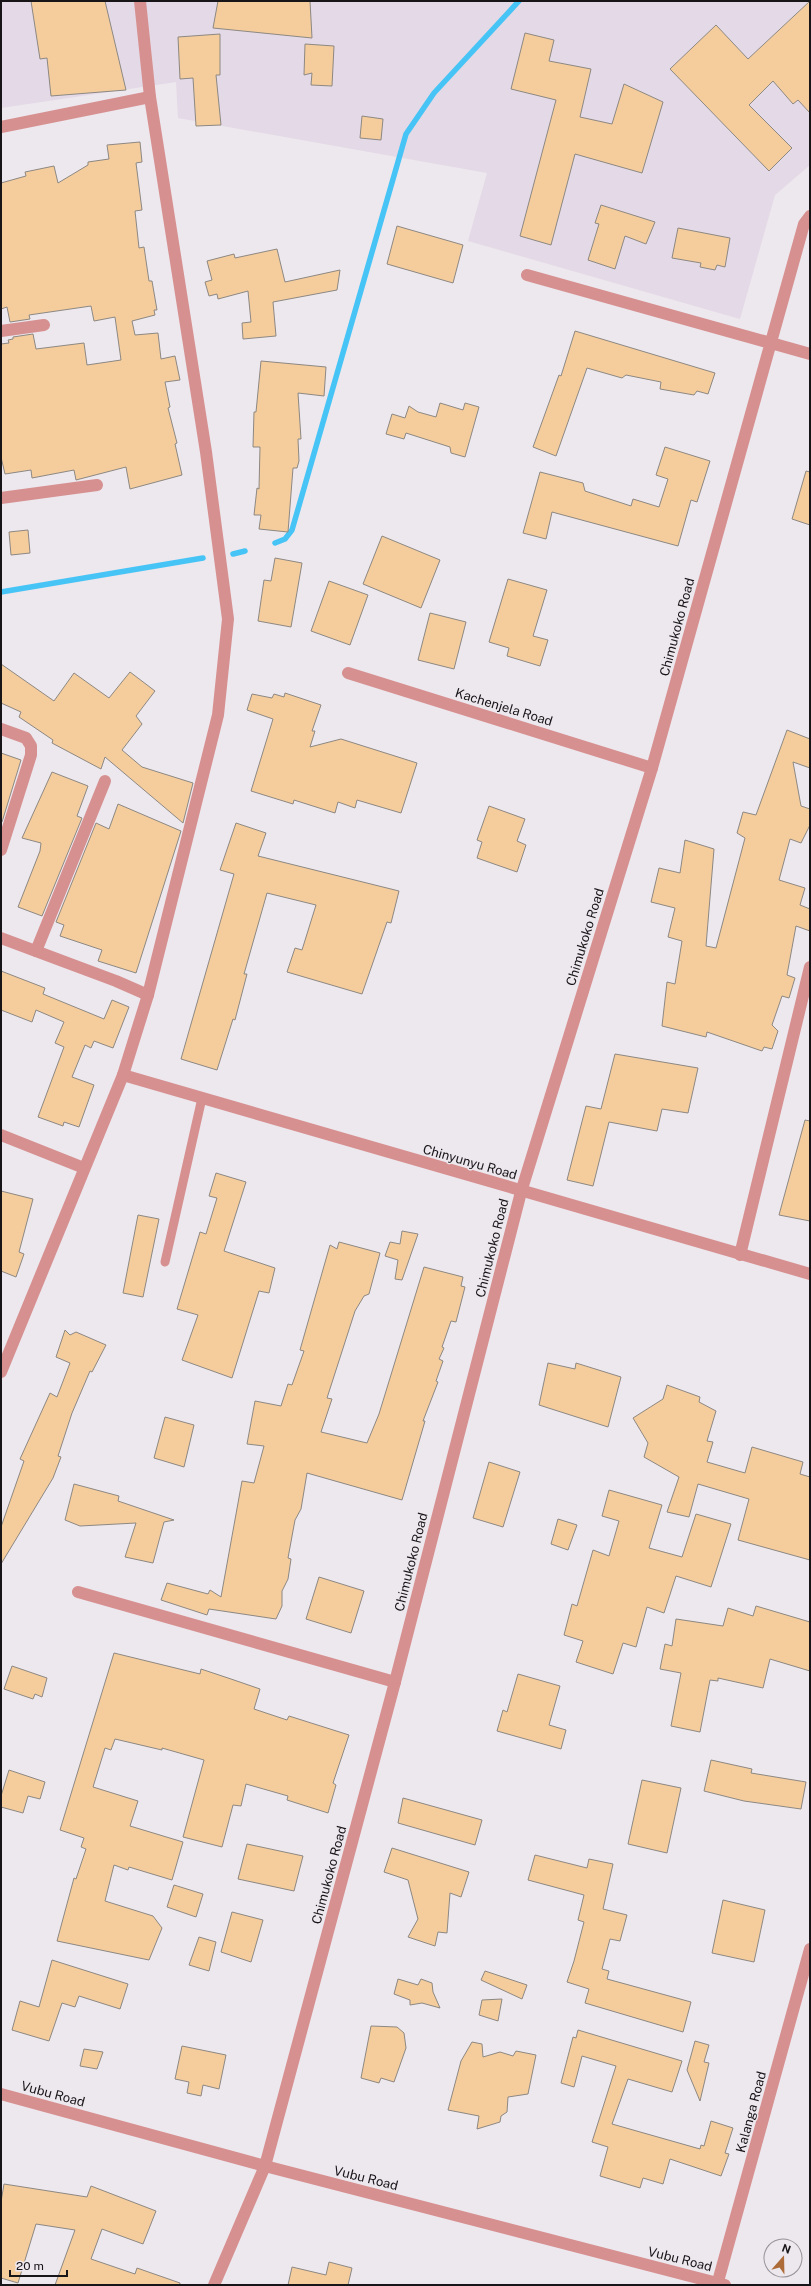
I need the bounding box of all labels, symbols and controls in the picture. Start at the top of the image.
street label: Chimukoko Road [657,576,697,678]
street label: Kachenjela Road [453,685,555,729]
street label: Chimukoko Road [563,886,607,988]
street label: Chinyunyu Road [421,1141,519,1183]
street label: Chimukoko Road [472,1197,512,1299]
street label: Chimukoko Road [391,1511,431,1613]
street label: Chimukoko Road [309,1824,349,1926]
street label: Kalanga Road [733,2070,769,2154]
street label: Vubu Road [19,2078,87,2110]
street label: Vubu Road [332,2163,400,2193]
north arrow [763,2238,803,2278]
text: N [780,2241,793,2256]
street label: Vubu Road [646,2244,714,2274]
scale bar [10,2252,67,2278]
text: 20 m [16,2259,44,2273]

